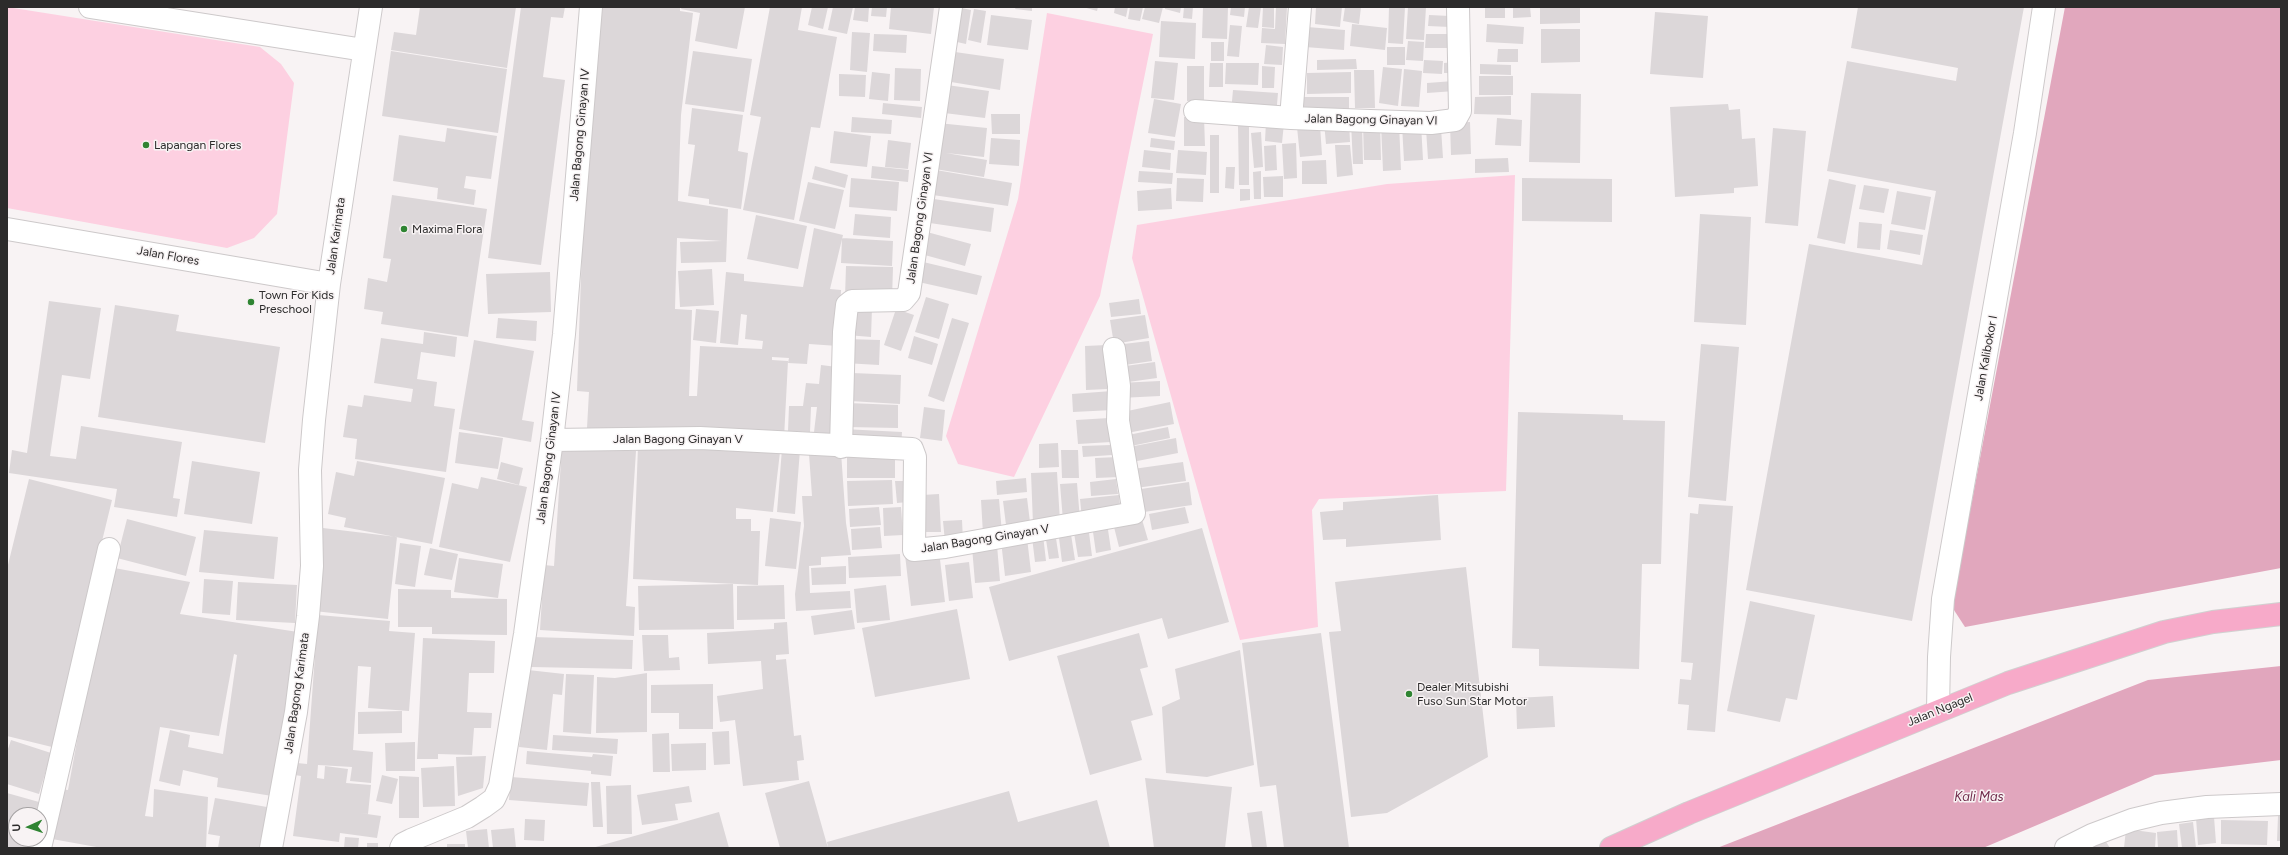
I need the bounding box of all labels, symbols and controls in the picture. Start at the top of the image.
street label: Jalan Bagong Ginayan IV [567,68,593,202]
street label: Jalan Bagong Ginayan VI [1304,112,1438,128]
place label: Lapangan Flores [154,138,241,152]
marker: Lapangan Flores [141,140,151,150]
street label: Jalan Bagong Ginayan VI [904,151,936,285]
street label: Jalan Karimata [323,196,349,276]
place label: Maxima Flora [412,222,482,236]
marker: Maxima Flora [399,224,409,234]
street label: Jalan Flores [136,243,200,269]
place label: Town For Kids Preschool [259,288,334,316]
marker: Town For Kids Preschool [246,297,256,307]
street label: Jalan Kalibokor I [1971,314,2001,402]
street label: Jalan Bagong Ginayan IV [534,391,564,525]
street label: Jalan Bagong Ginayan V [613,432,743,446]
street label: Jalan Bagong Ginayan V [920,522,1050,556]
street label: Jalan Bagong Karimata [281,632,313,754]
place label: Dealer Mitsubishi Fuso Sun Star Motor [1417,680,1527,708]
marker: Dealer Mitsubishi Fuso Sun Star Motor [1404,689,1414,699]
street label: Jalan Ngagel [1905,690,1975,730]
water label: Kali Mas [1954,789,2004,805]
north arrow [8,807,48,847]
text: U [10,823,23,832]

